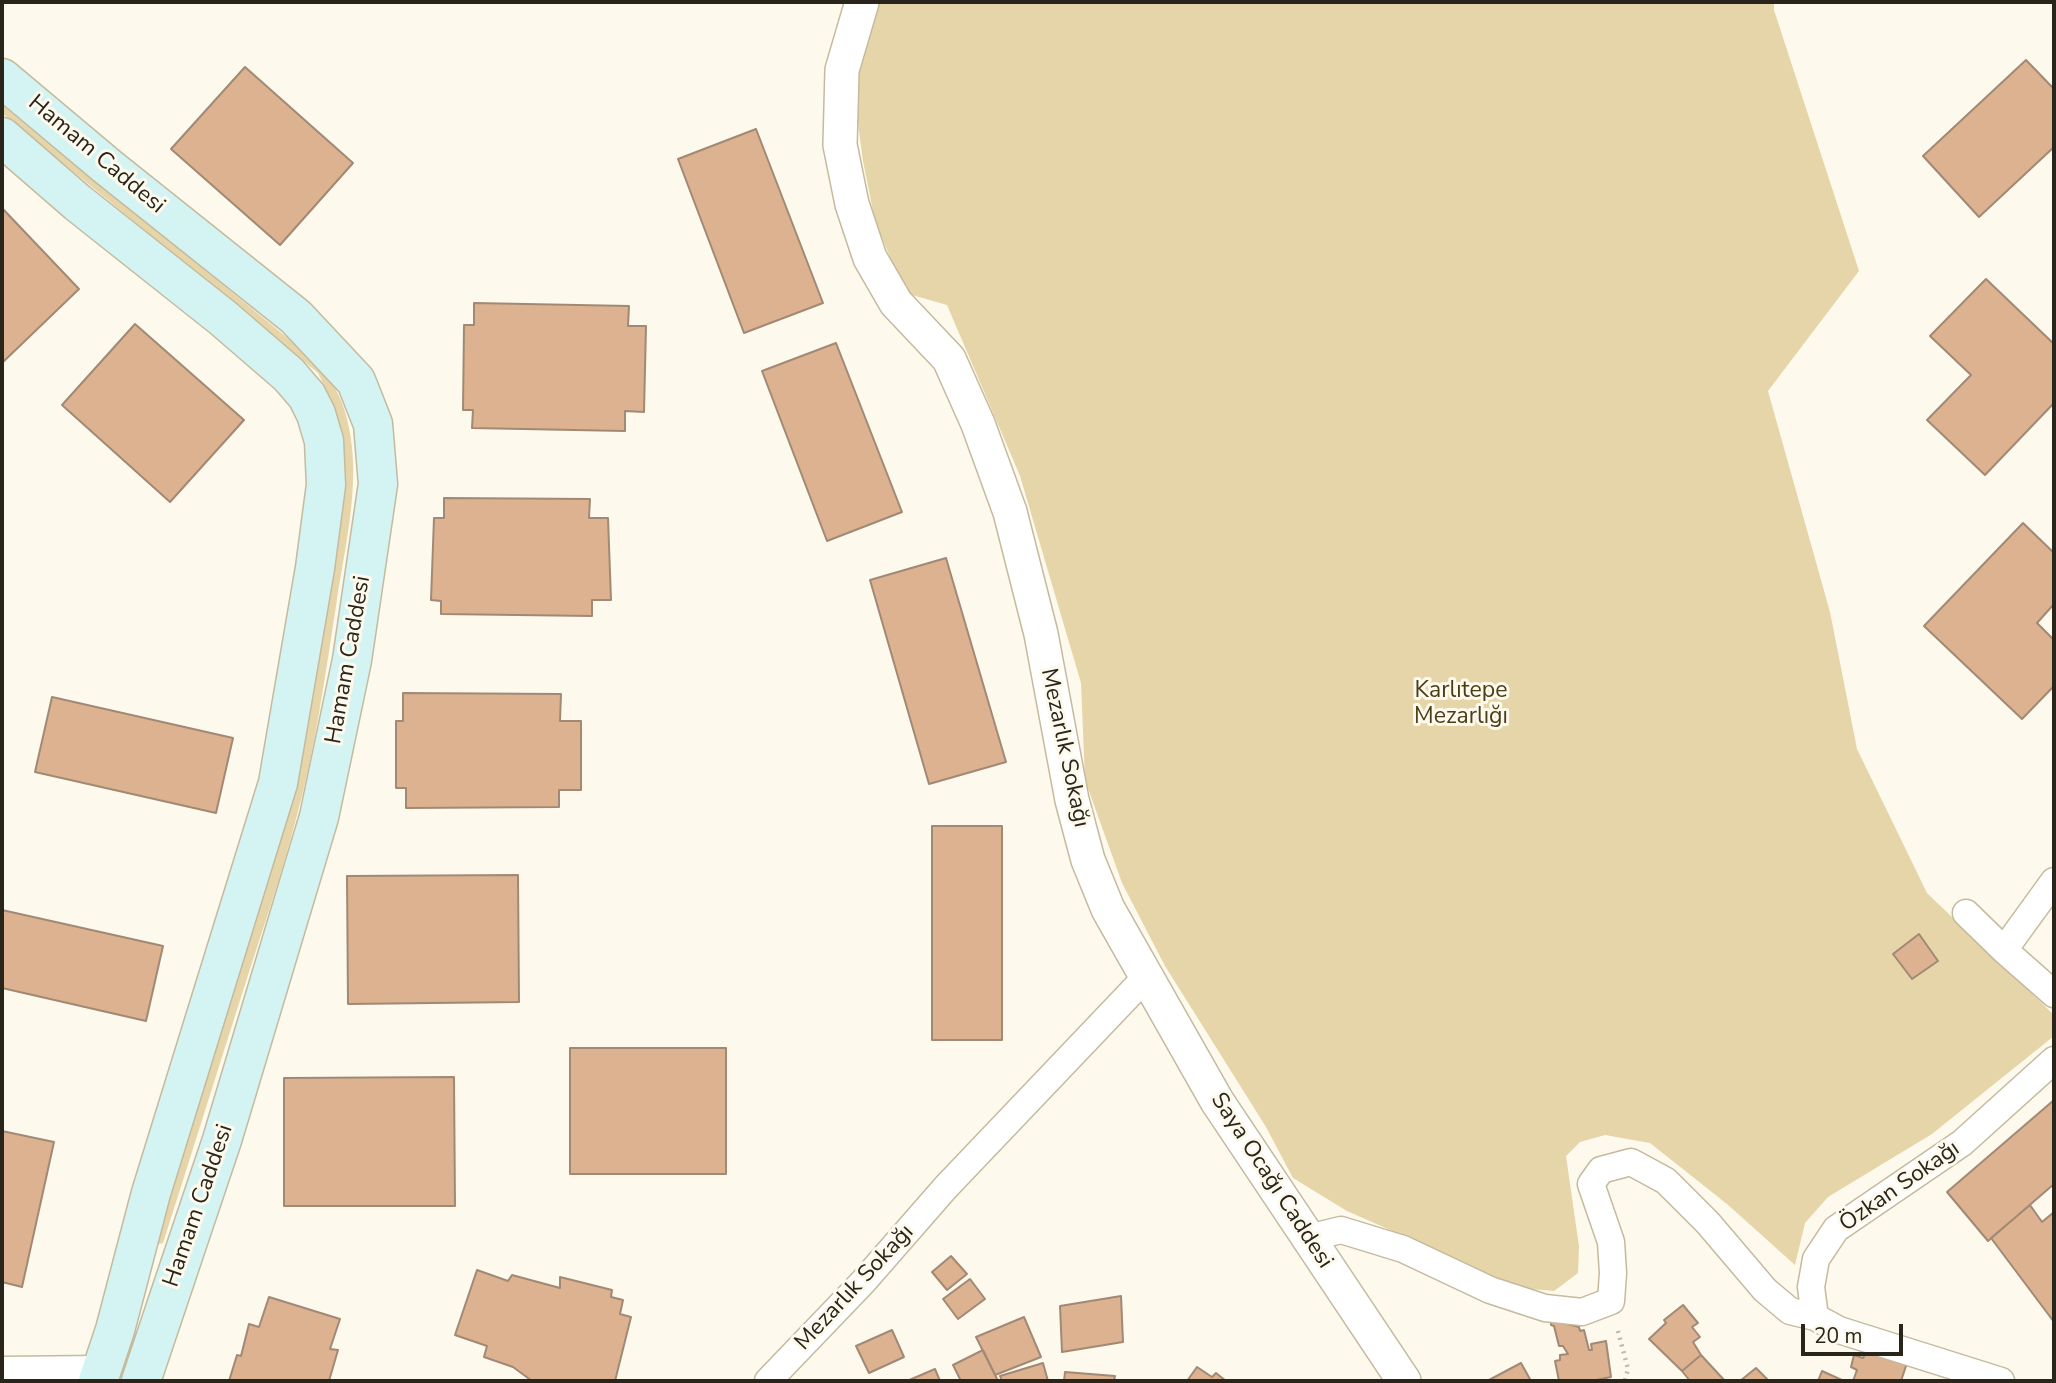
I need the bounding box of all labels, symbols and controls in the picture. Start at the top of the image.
street label: Hamam Caddesi [22,90,170,220]
street label: Hamam Caddesi [321,574,377,746]
street label: Mezarlık Sokağı [1034,666,1094,830]
park label: Karlıtepe Mezarlığı [1414,677,1508,731]
street label: Saya Ocağı Caddesi [1204,1088,1338,1274]
street label: Hamam Caddesi [158,1121,240,1291]
street label: Özkan Sokağı [1835,1135,1965,1239]
street label: Mezarlık Sokağı [790,1219,920,1357]
scale bar [1804,1310,1906,1354]
text: 20 m [1814,1322,1863,1350]

